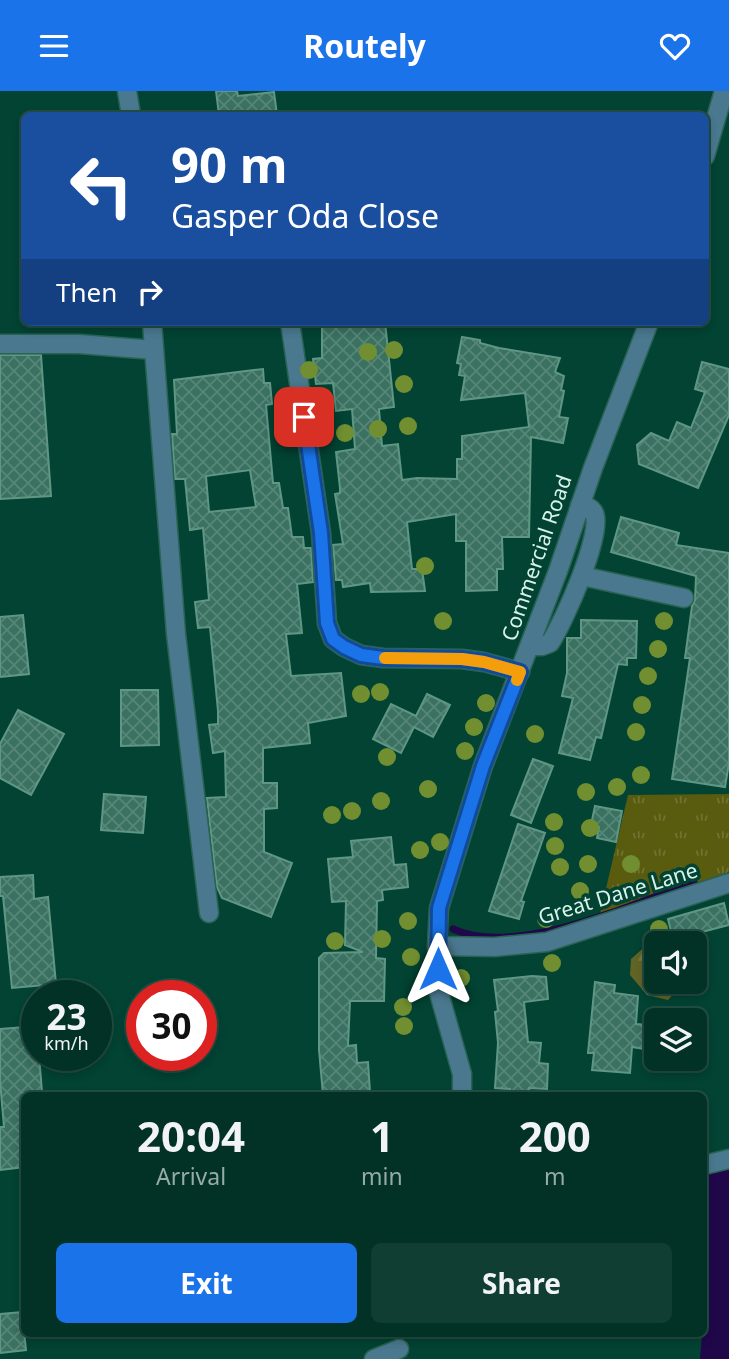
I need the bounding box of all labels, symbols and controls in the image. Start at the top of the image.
text: Routely [303,24,426,67]
icon: menu [35,27,73,65]
icon: heart [656,27,694,65]
text: 90 m [171,131,288,197]
icon: left [56,140,147,231]
text: Gasper Oda Close [171,194,439,237]
icon: right [131,273,169,311]
text: Then [56,274,117,310]
pin [274,387,334,447]
icon: arrive [285,398,323,436]
street label: Commercial Road [494,471,578,644]
street label: Great Dane Lane [535,856,701,931]
map controls [644,931,707,1071]
button: sound [644,931,707,994]
position arrow [401,932,475,1006]
speed limit sign: 30 [126,980,217,1071]
text: 23 [46,993,87,1040]
button: layers [644,1008,707,1071]
text: km/h [44,1031,89,1055]
text: 20:04 [137,1107,245,1164]
text: 1 [370,1107,394,1164]
text: 200 [519,1107,591,1164]
text: Arrival [156,1160,226,1192]
text: min [361,1160,403,1192]
text: m [544,1160,566,1192]
button: Exit [56,1243,357,1323]
button: Share [371,1243,672,1323]

